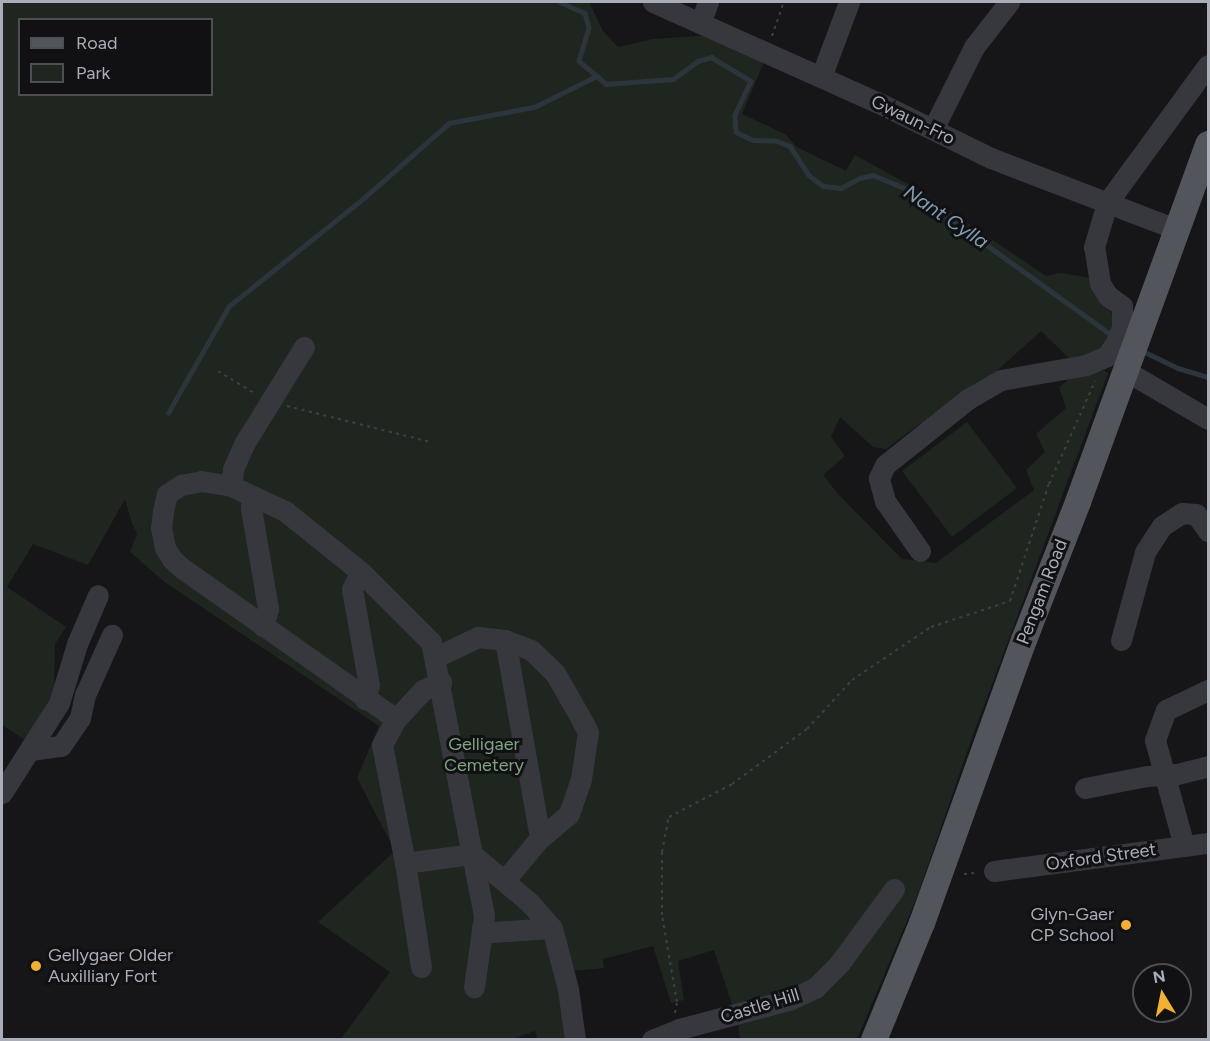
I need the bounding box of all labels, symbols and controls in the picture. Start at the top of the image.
legend [18,18,213,96]
text: Road [76,32,117,54]
text: Park [76,62,110,84]
street label: Gwaun-Fro [868,90,958,150]
water label: Nant Cylla [899,180,993,254]
street label: Pengam Road [1012,536,1072,648]
park label: Gelligaer Cemetery [444,734,524,777]
street label: Oxford Street [1045,839,1157,875]
place label: Glyn-Gaer CP School [1030,904,1114,946]
marker: Glyn-Gaer CP School [1119,918,1133,932]
place label: Gellygaer Older Auxilliary Fort [48,945,173,988]
marker: Gellygaer Older Auxilliary Fort [29,959,43,973]
north arrow [1132,963,1192,1023]
text: N [1151,966,1167,987]
street label: Castle Hill [718,984,802,1028]

